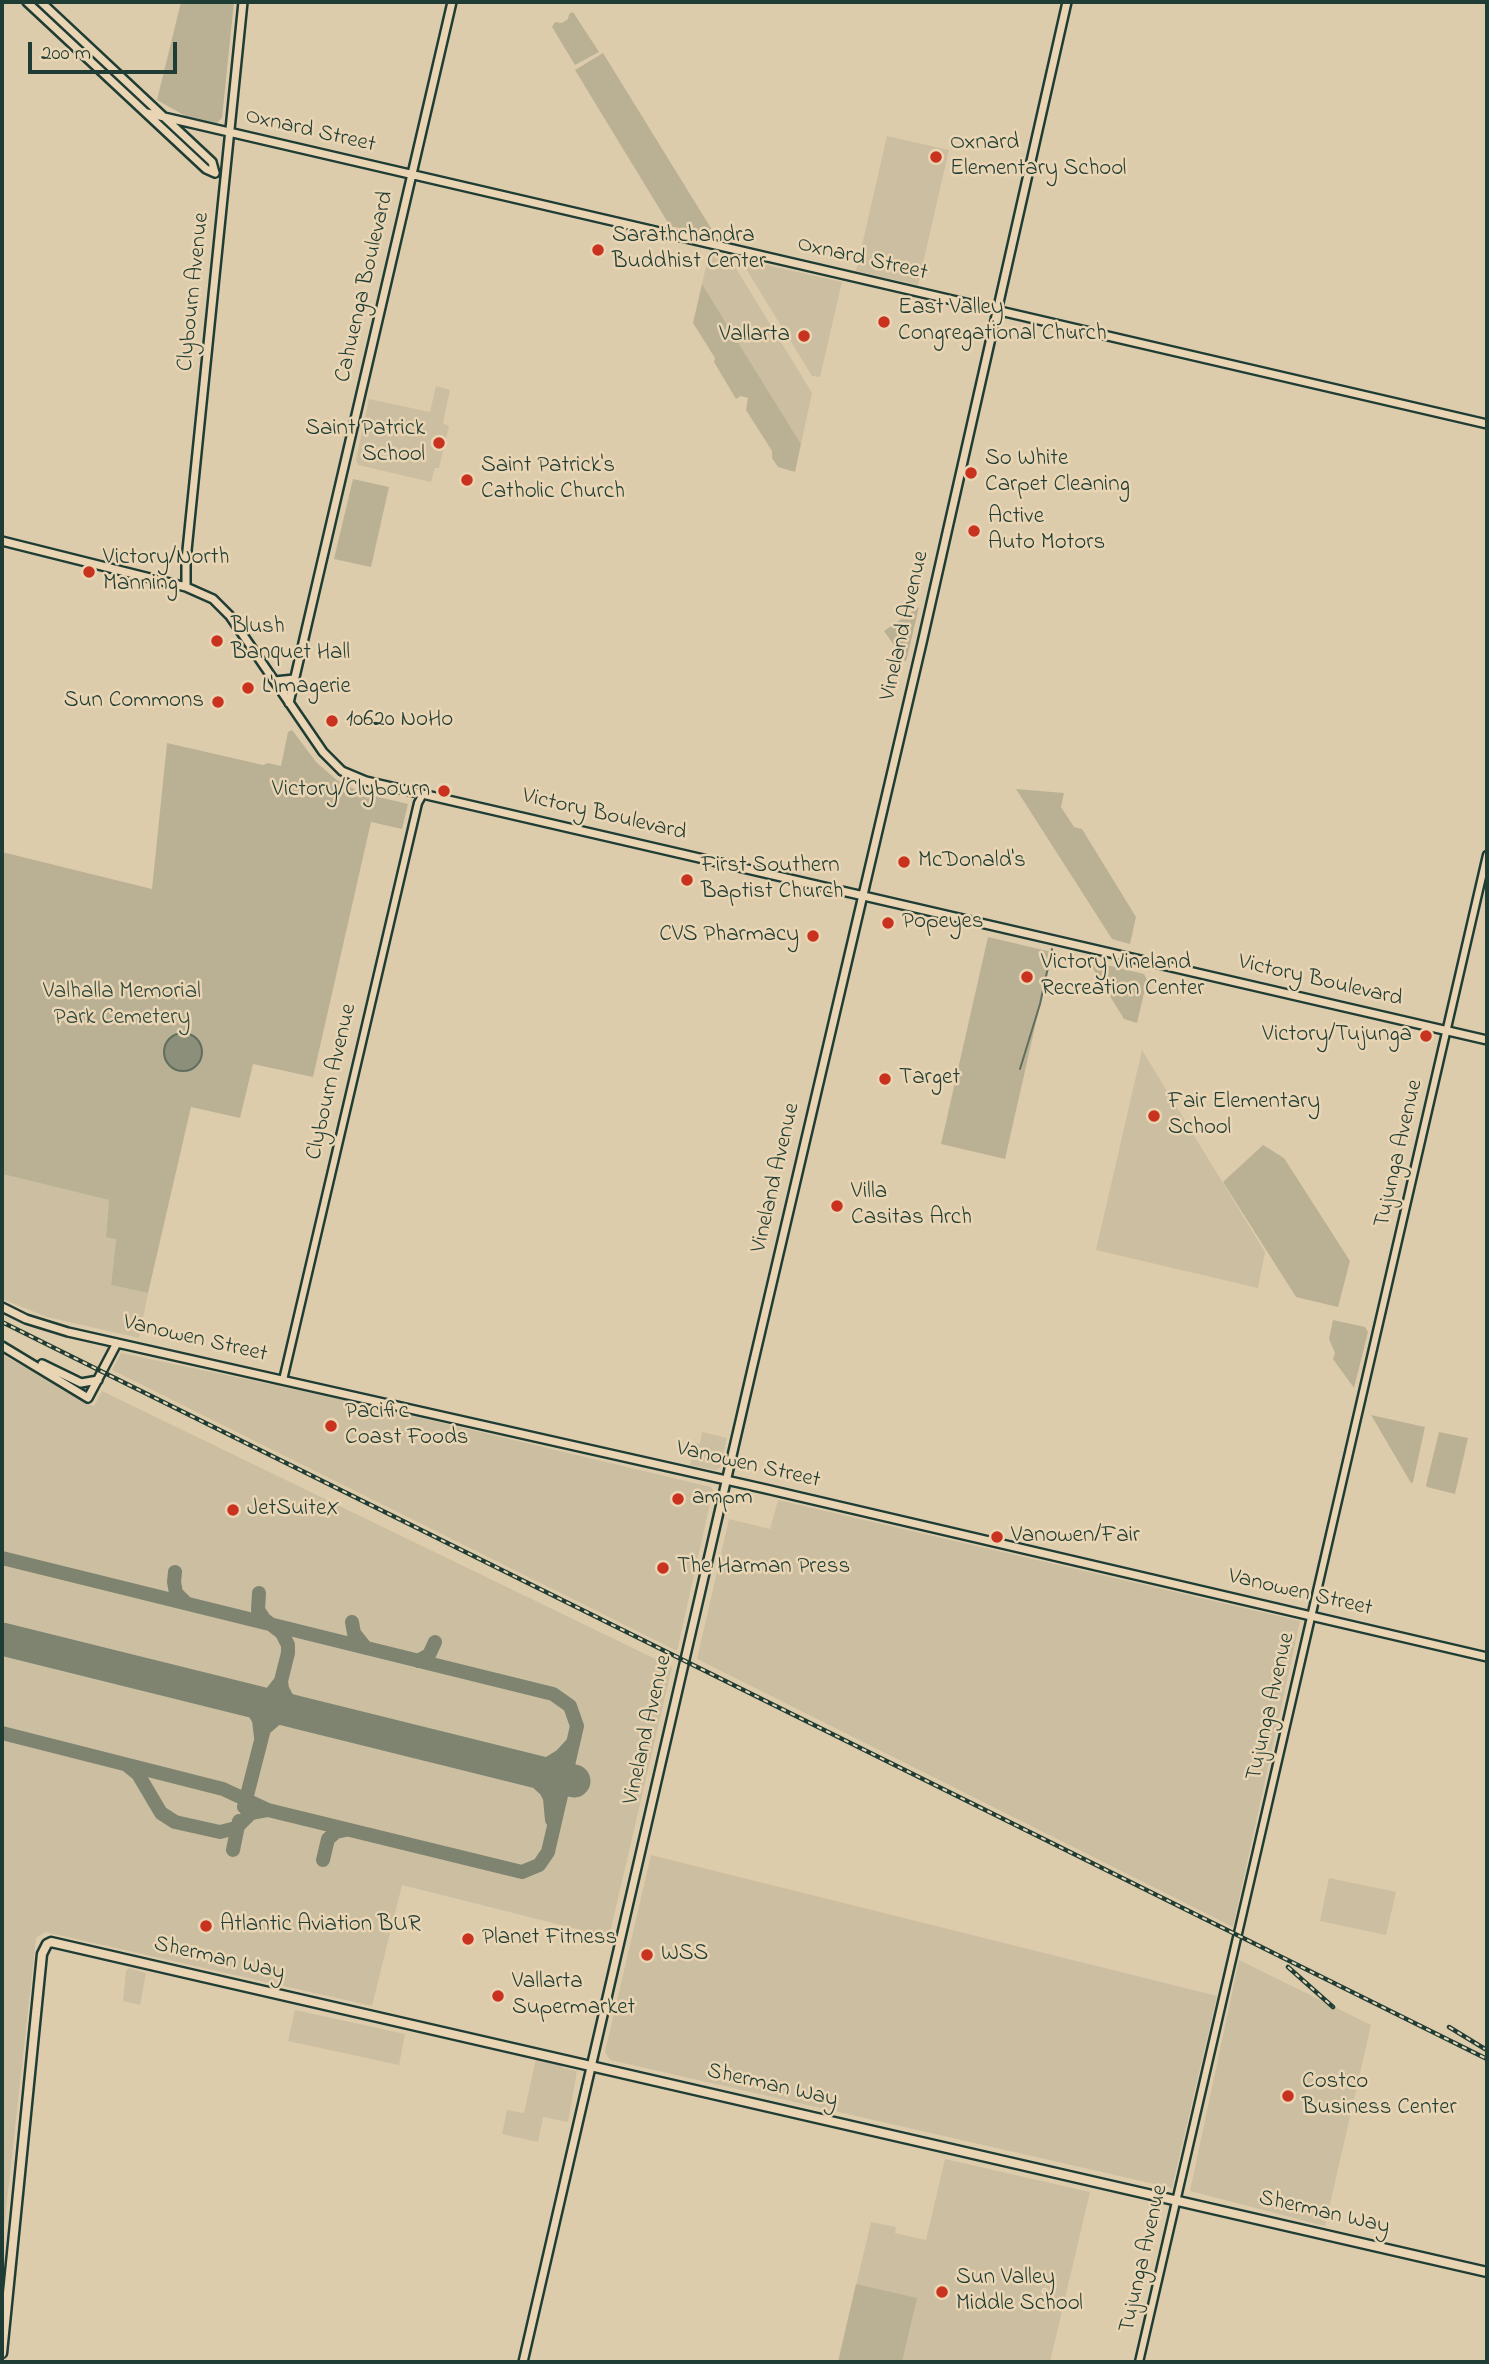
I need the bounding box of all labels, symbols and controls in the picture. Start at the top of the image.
scale bar [32,28,180,72]
text: 200 m [41,39,91,69]
street label: Oxnard Street [242,104,378,160]
place label: Oxnard Elementary School [950,130,1126,184]
marker: Oxnard Elementary School [928,149,944,165]
street label: Cahuenga Boulevard [331,189,401,385]
street label: Clybourn Avenue [173,211,217,373]
place label: Sarathchandra Buddhist Center [612,223,766,277]
street label: Oxnard Street [794,232,930,288]
marker: Sarathchandra Buddhist Center [590,242,606,258]
place label: East Valley Congregational Church [898,295,1107,349]
marker: East Valley Congregational Church [876,314,892,330]
place label: Vallarta [719,322,790,350]
marker: Vallarta [796,328,812,344]
place label: Saint Patrick School [305,416,425,470]
marker: Saint Patrick School [431,435,447,451]
place label: So White Carpet Cleaning [985,446,1130,500]
place label: Saint Patrick's Catholic Church [481,453,625,507]
marker: So White Carpet Cleaning [963,465,979,481]
marker: Saint Patrick's Catholic Church [459,472,475,488]
place label: Active Auto Motors [988,504,1105,558]
marker: Active Auto Motors [966,523,982,539]
place label: Victory/North Manning [103,545,229,599]
street label: Vineland Avenue [875,548,937,704]
marker: Victory/North Manning [81,564,97,580]
place label: Blush Banquet Hall [231,614,350,668]
marker: Blush Banquet Hall [209,633,225,649]
place label: L'Imagerie [262,674,351,702]
marker: L'Imagerie [240,680,256,696]
place label: Sun Commons [64,688,204,716]
marker: Sun Commons [210,694,226,710]
place label: 10620 NoHo [346,707,453,735]
marker: 10620 NoHo [324,713,340,729]
place label: Victory/Clybourn [272,777,430,805]
marker: Victory/Clybourn [436,783,452,799]
street label: Victory Boulevard [519,784,689,848]
place label: McDonald's [918,848,1026,876]
place label: First Southern Baptist Church [701,853,843,907]
marker: McDonald's [896,854,912,870]
marker: First Southern Baptist Church [679,872,695,888]
place label: Popeyes [902,909,984,937]
marker: Popeyes [880,915,896,931]
place label: CVS Pharmacy [659,922,799,950]
marker: CVS Pharmacy [805,928,821,944]
place label: Victory Vineland Recreation Center [1041,950,1204,1004]
street label: Victory Boulevard [1235,950,1405,1014]
marker: Victory Vineland Recreation Center [1019,969,1035,985]
park label: Valhalla Memorial Park Cemetery [43,979,201,1033]
street label: Clybourn Avenue [302,1001,364,1163]
place label: Victory/Tujunga [1262,1022,1412,1050]
marker: Victory/Tujunga [1418,1028,1434,1044]
place label: Target [899,1065,960,1093]
marker: Target [877,1071,893,1087]
street label: Tujunga Avenue [1370,1077,1430,1231]
place label: Fair Elementary School [1168,1089,1320,1143]
street label: Vineland Avenue [746,1100,808,1256]
marker: Fair Elementary School [1146,1108,1162,1124]
place label: Villa Casitas Arch [851,1179,972,1233]
marker: Villa Casitas Arch [829,1198,845,1214]
street label: Vanowen Street [120,1310,270,1370]
place label: Pacific Coast Foods [345,1399,469,1453]
marker: Pacific Coast Foods [323,1418,339,1434]
street label: Vanowen Street [673,1436,823,1496]
place label: ampm [692,1485,753,1513]
marker: ampm [670,1491,686,1507]
place label: JetSuiteX [247,1496,340,1524]
marker: JetSuiteX [225,1502,241,1518]
place label: Vanowen/Fair [1011,1523,1140,1551]
marker: Vanowen/Fair [989,1529,1005,1545]
place label: The Harman Press [677,1554,850,1582]
marker: The Harman Press [655,1560,671,1576]
street label: Vanowen Street [1225,1564,1375,1624]
street label: Tujunga Avenue [1242,1630,1302,1784]
street label: Vineland Avenue [618,1652,680,1808]
place label: Atlantic Aviation BUR [220,1912,421,1940]
marker: Atlantic Aviation BUR [198,1918,214,1934]
place label: Planet Fitness [482,1925,617,1953]
marker: Planet Fitness [460,1931,476,1947]
street label: Sherman Way [151,1932,287,1988]
place label: WSS [661,1941,708,1969]
marker: WSS [639,1947,655,1963]
place label: Vallarta Supermarket [512,1969,635,2023]
marker: Vallarta Supermarket [490,1988,506,2004]
street label: Sherman Way [704,2059,840,2115]
place label: Costco Business Center [1302,2069,1457,2123]
marker: Costco Business Center [1280,2088,1296,2104]
street label: Tujunga Avenue [1115,2182,1175,2336]
street label: Sherman Way [1256,2186,1392,2242]
place label: Sun Valley Middle School [956,2265,1083,2319]
marker: Sun Valley Middle School [934,2284,950,2300]

